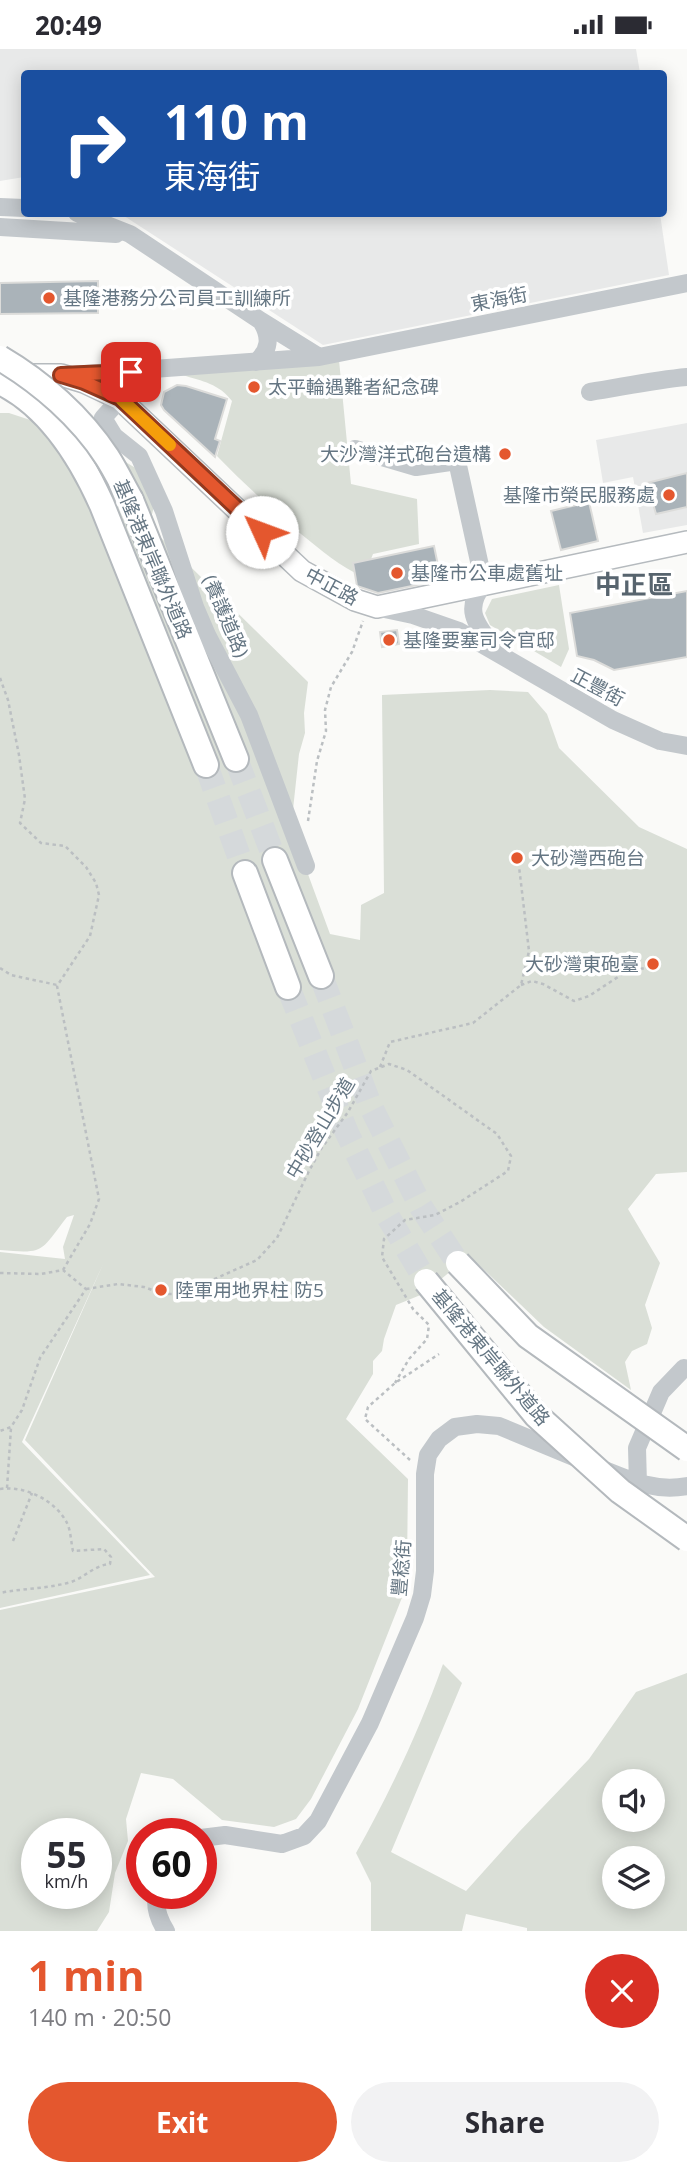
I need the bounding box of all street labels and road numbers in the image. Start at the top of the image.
street label: 東海街 [469,281,529,317]
street label: 基隆港東岸聯外道路 [108,475,198,643]
street label: 中正路 [301,561,363,611]
street label: (養護道路) [197,571,255,661]
street label: 正豐街 [567,662,629,712]
street label: 中砂登山步道 [279,1072,361,1184]
street label: 基隆港東岸聯外道路 [426,1283,556,1431]
street label: 豐稔街 [386,1538,416,1598]

